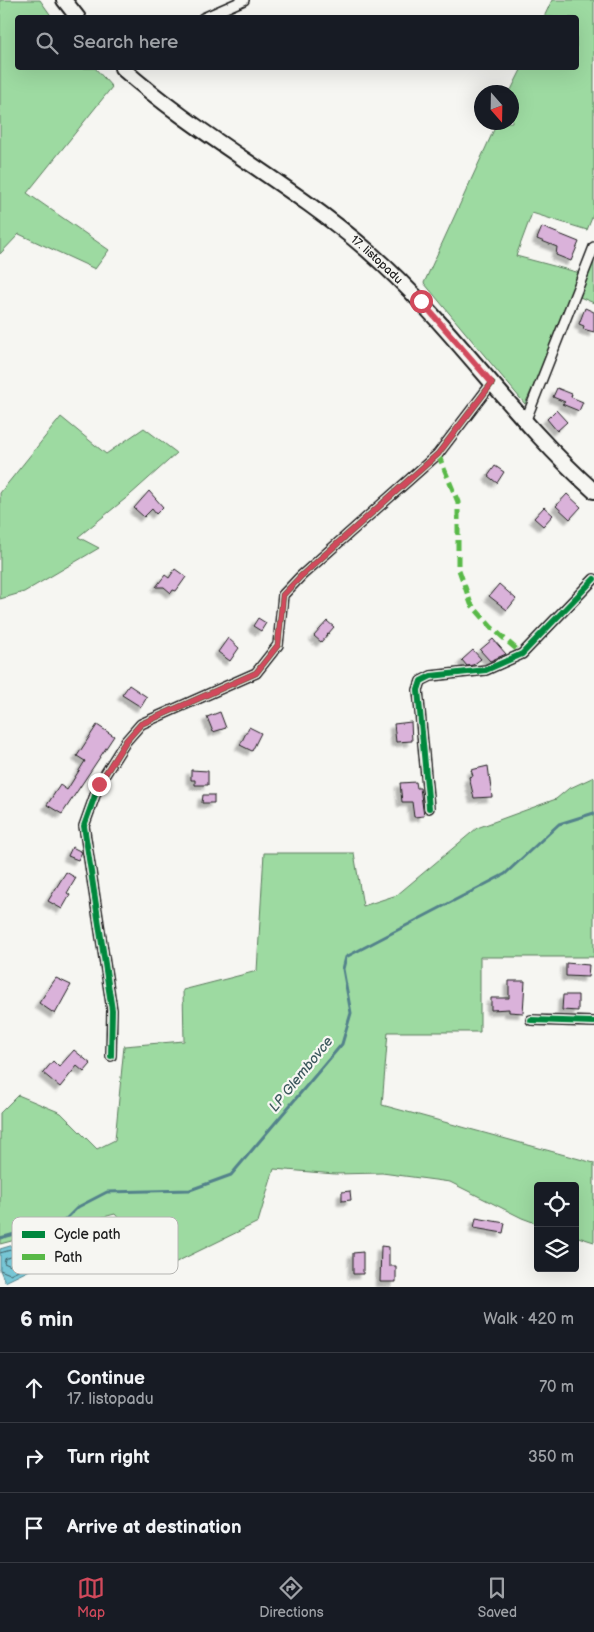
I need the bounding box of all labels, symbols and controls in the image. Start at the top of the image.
search box [15,15,579,70]
icon: search [33,29,61,57]
text: Search here [73,31,178,54]
north arrow [474,85,519,130]
street label: 17. listopadu [348,232,406,287]
route start [410,290,433,313]
route end [88,773,111,796]
water label: LP Glembovce [265,1033,337,1115]
map controls [534,1182,579,1272]
button: locate [534,1182,579,1227]
legend [12,1217,178,1274]
text: Cycle path [54,1226,121,1243]
button: layers [534,1227,579,1272]
text: Path [54,1249,82,1266]
text: 6 min [20,1307,73,1332]
text: Walk · 420 m [483,1310,574,1329]
text: Continue [67,1367,145,1390]
icon: ahead [20,1374,48,1402]
text: 70 m [539,1378,574,1397]
text: 17. listopadu [67,1390,154,1409]
icon: right [20,1444,48,1472]
text: Turn right [67,1446,150,1469]
text: 350 m [528,1448,574,1467]
icon: arrive [20,1514,48,1542]
text: Arrive at destination [67,1516,242,1539]
tab: Map [77,1574,105,1621]
tab: Directions [259,1574,324,1621]
tab: Saved [478,1574,517,1621]

